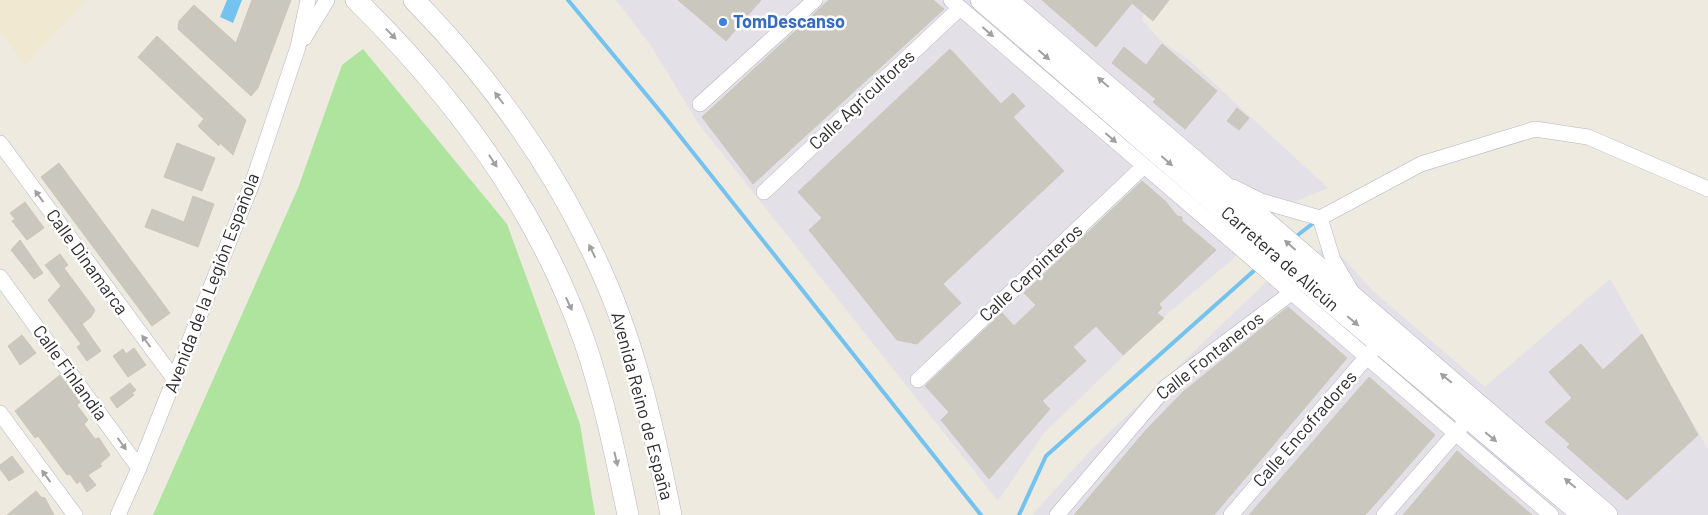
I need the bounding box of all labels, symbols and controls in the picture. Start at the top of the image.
place label: TomDescanso [733,10,845,32]
marker: TomDescanso [717,16,729,28]
one-way arrow [982,26,994,37]
one-way arrow [384,28,396,40]
street label: Calle Agricultores [804,45,919,154]
one-way arrow [1038,49,1050,61]
one-way arrow [1097,77,1109,88]
one-way arrow [493,92,504,105]
one-way arrow [1105,132,1117,143]
one-way arrow [488,154,497,167]
one-way arrow [1160,156,1173,167]
street label: Avenida de la Legión Española [159,170,263,396]
one-way arrow [34,189,44,203]
street label: Carretera de Alicún [1217,201,1344,315]
street label: Calle Dinamarca [42,204,134,319]
street label: Calle Carpinteros [974,219,1086,326]
one-way arrow [1283,239,1296,250]
one-way arrow [587,244,595,258]
one-way arrow [566,297,574,311]
street label: Calle Fontaneros [1151,306,1268,404]
street label: Avenida Reino de España [607,309,679,502]
one-way arrow [1347,316,1360,327]
street label: Calle Finlandia [29,320,113,424]
one-way arrow [140,335,151,348]
street label: Calle Encofradores [1248,366,1361,491]
one-way arrow [1440,373,1453,384]
one-way arrow [1484,432,1497,443]
one-way arrow [117,437,127,451]
one-way arrow [612,451,620,466]
one-way arrow [41,469,51,483]
one-way arrow [1564,478,1577,489]

